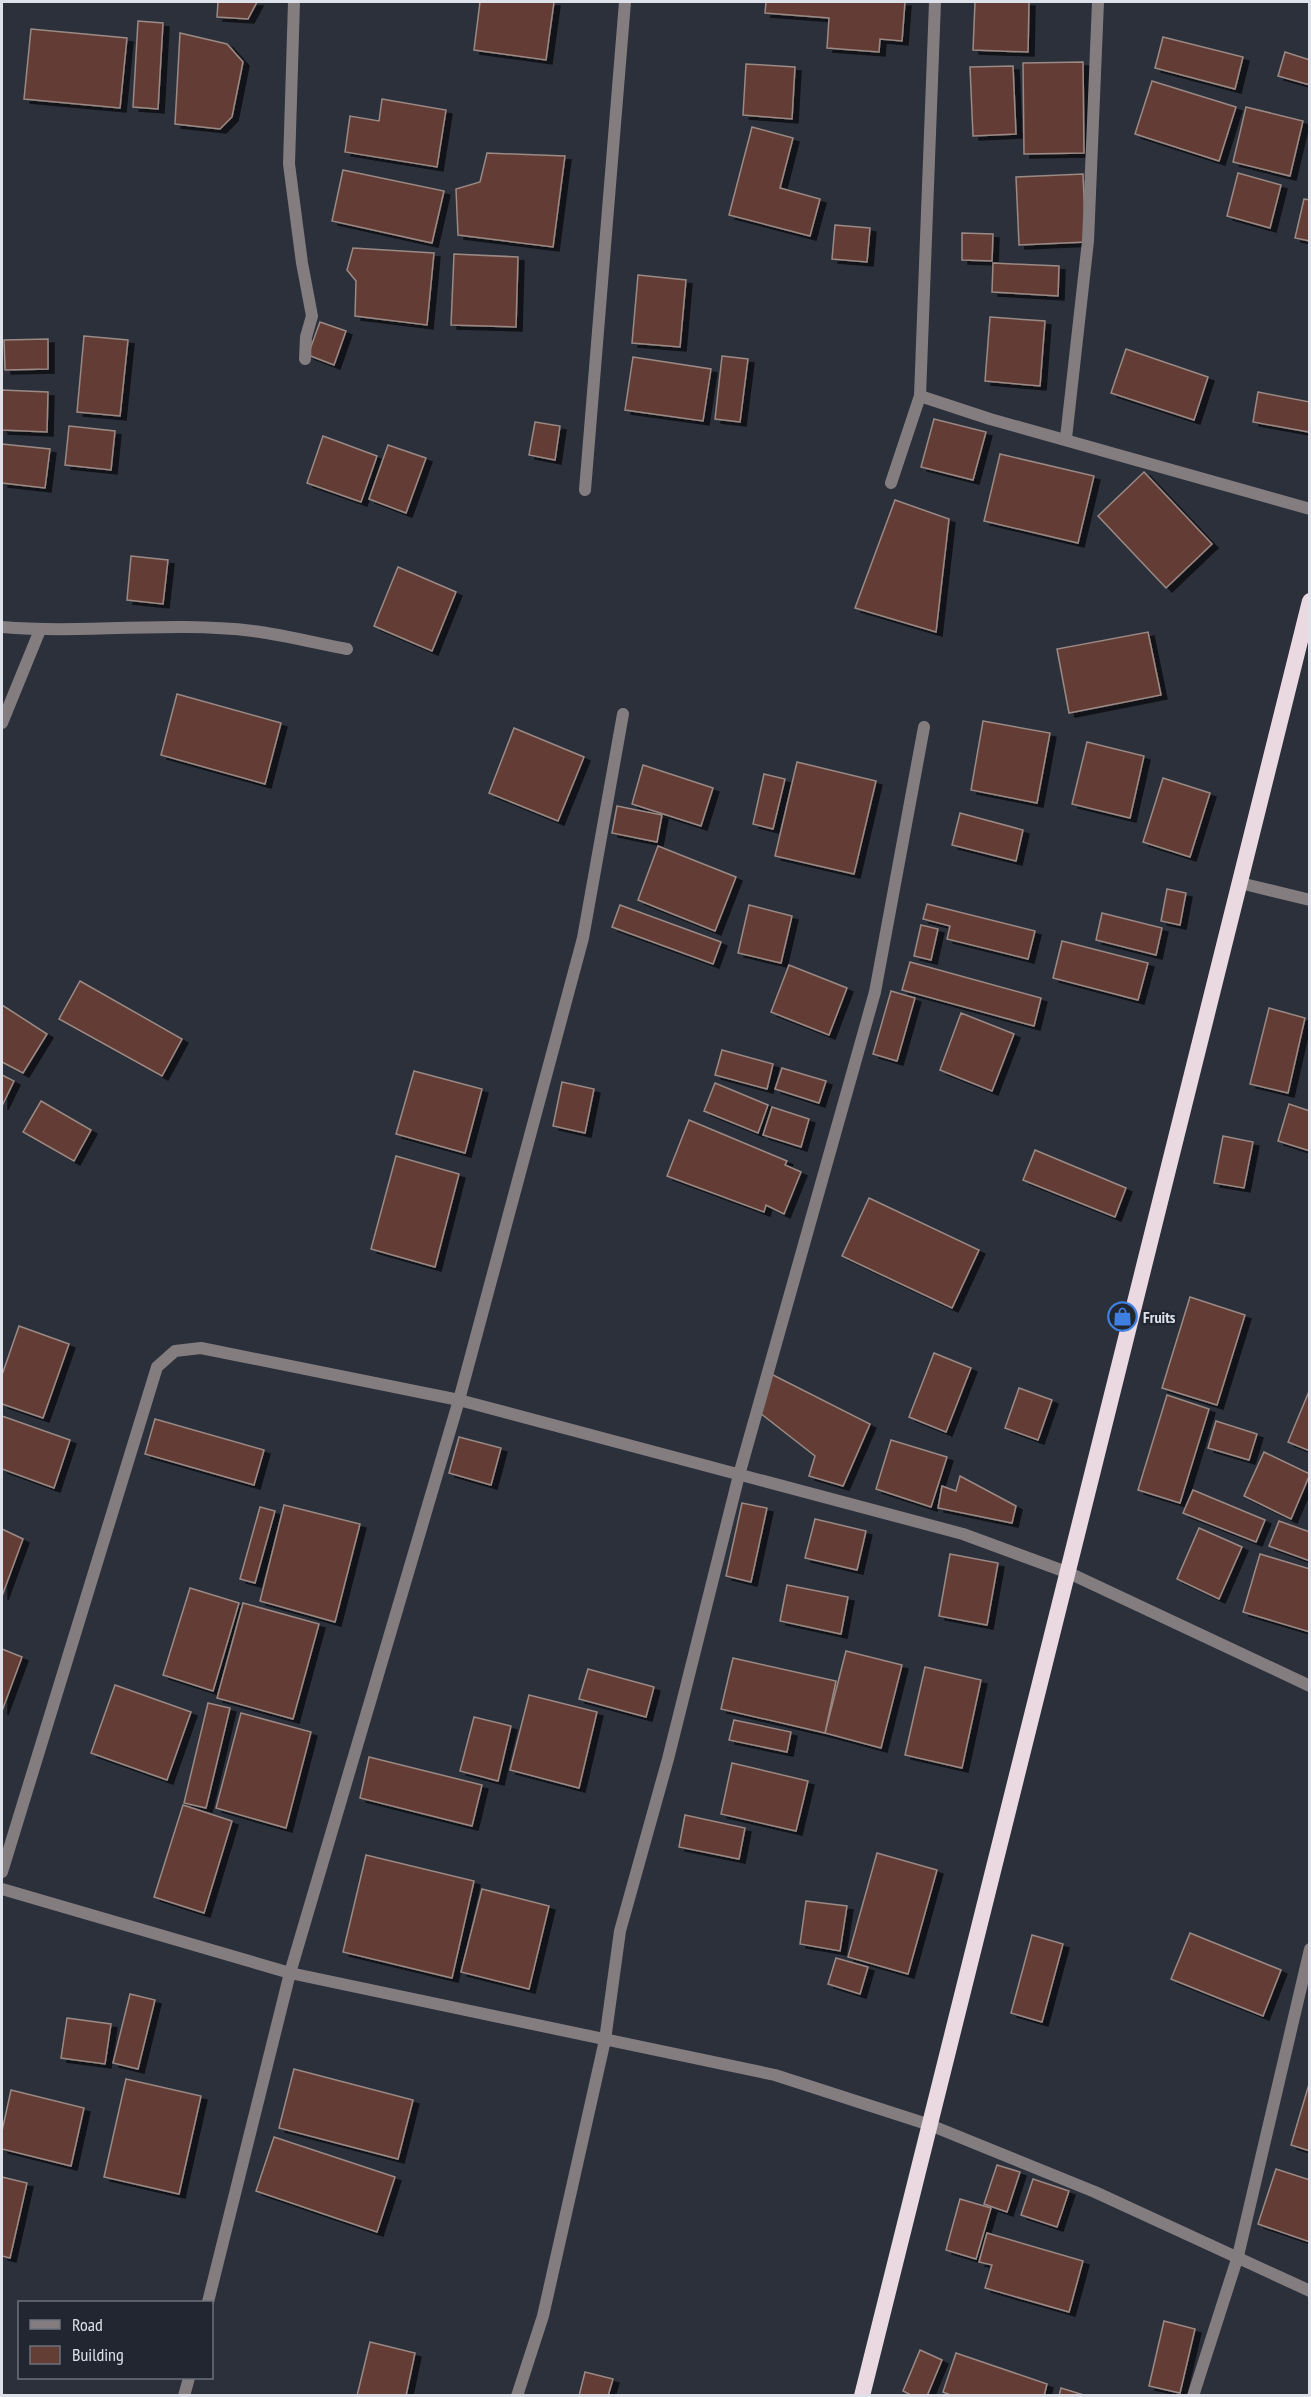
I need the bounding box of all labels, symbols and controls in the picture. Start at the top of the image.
shop icon: Fruits [1106,1301,1138,1333]
place label: Fruits [1143,1307,1176,1327]
legend [18,2301,213,2379]
text: Road [72,2313,103,2336]
text: Building [72,2343,124,2366]

